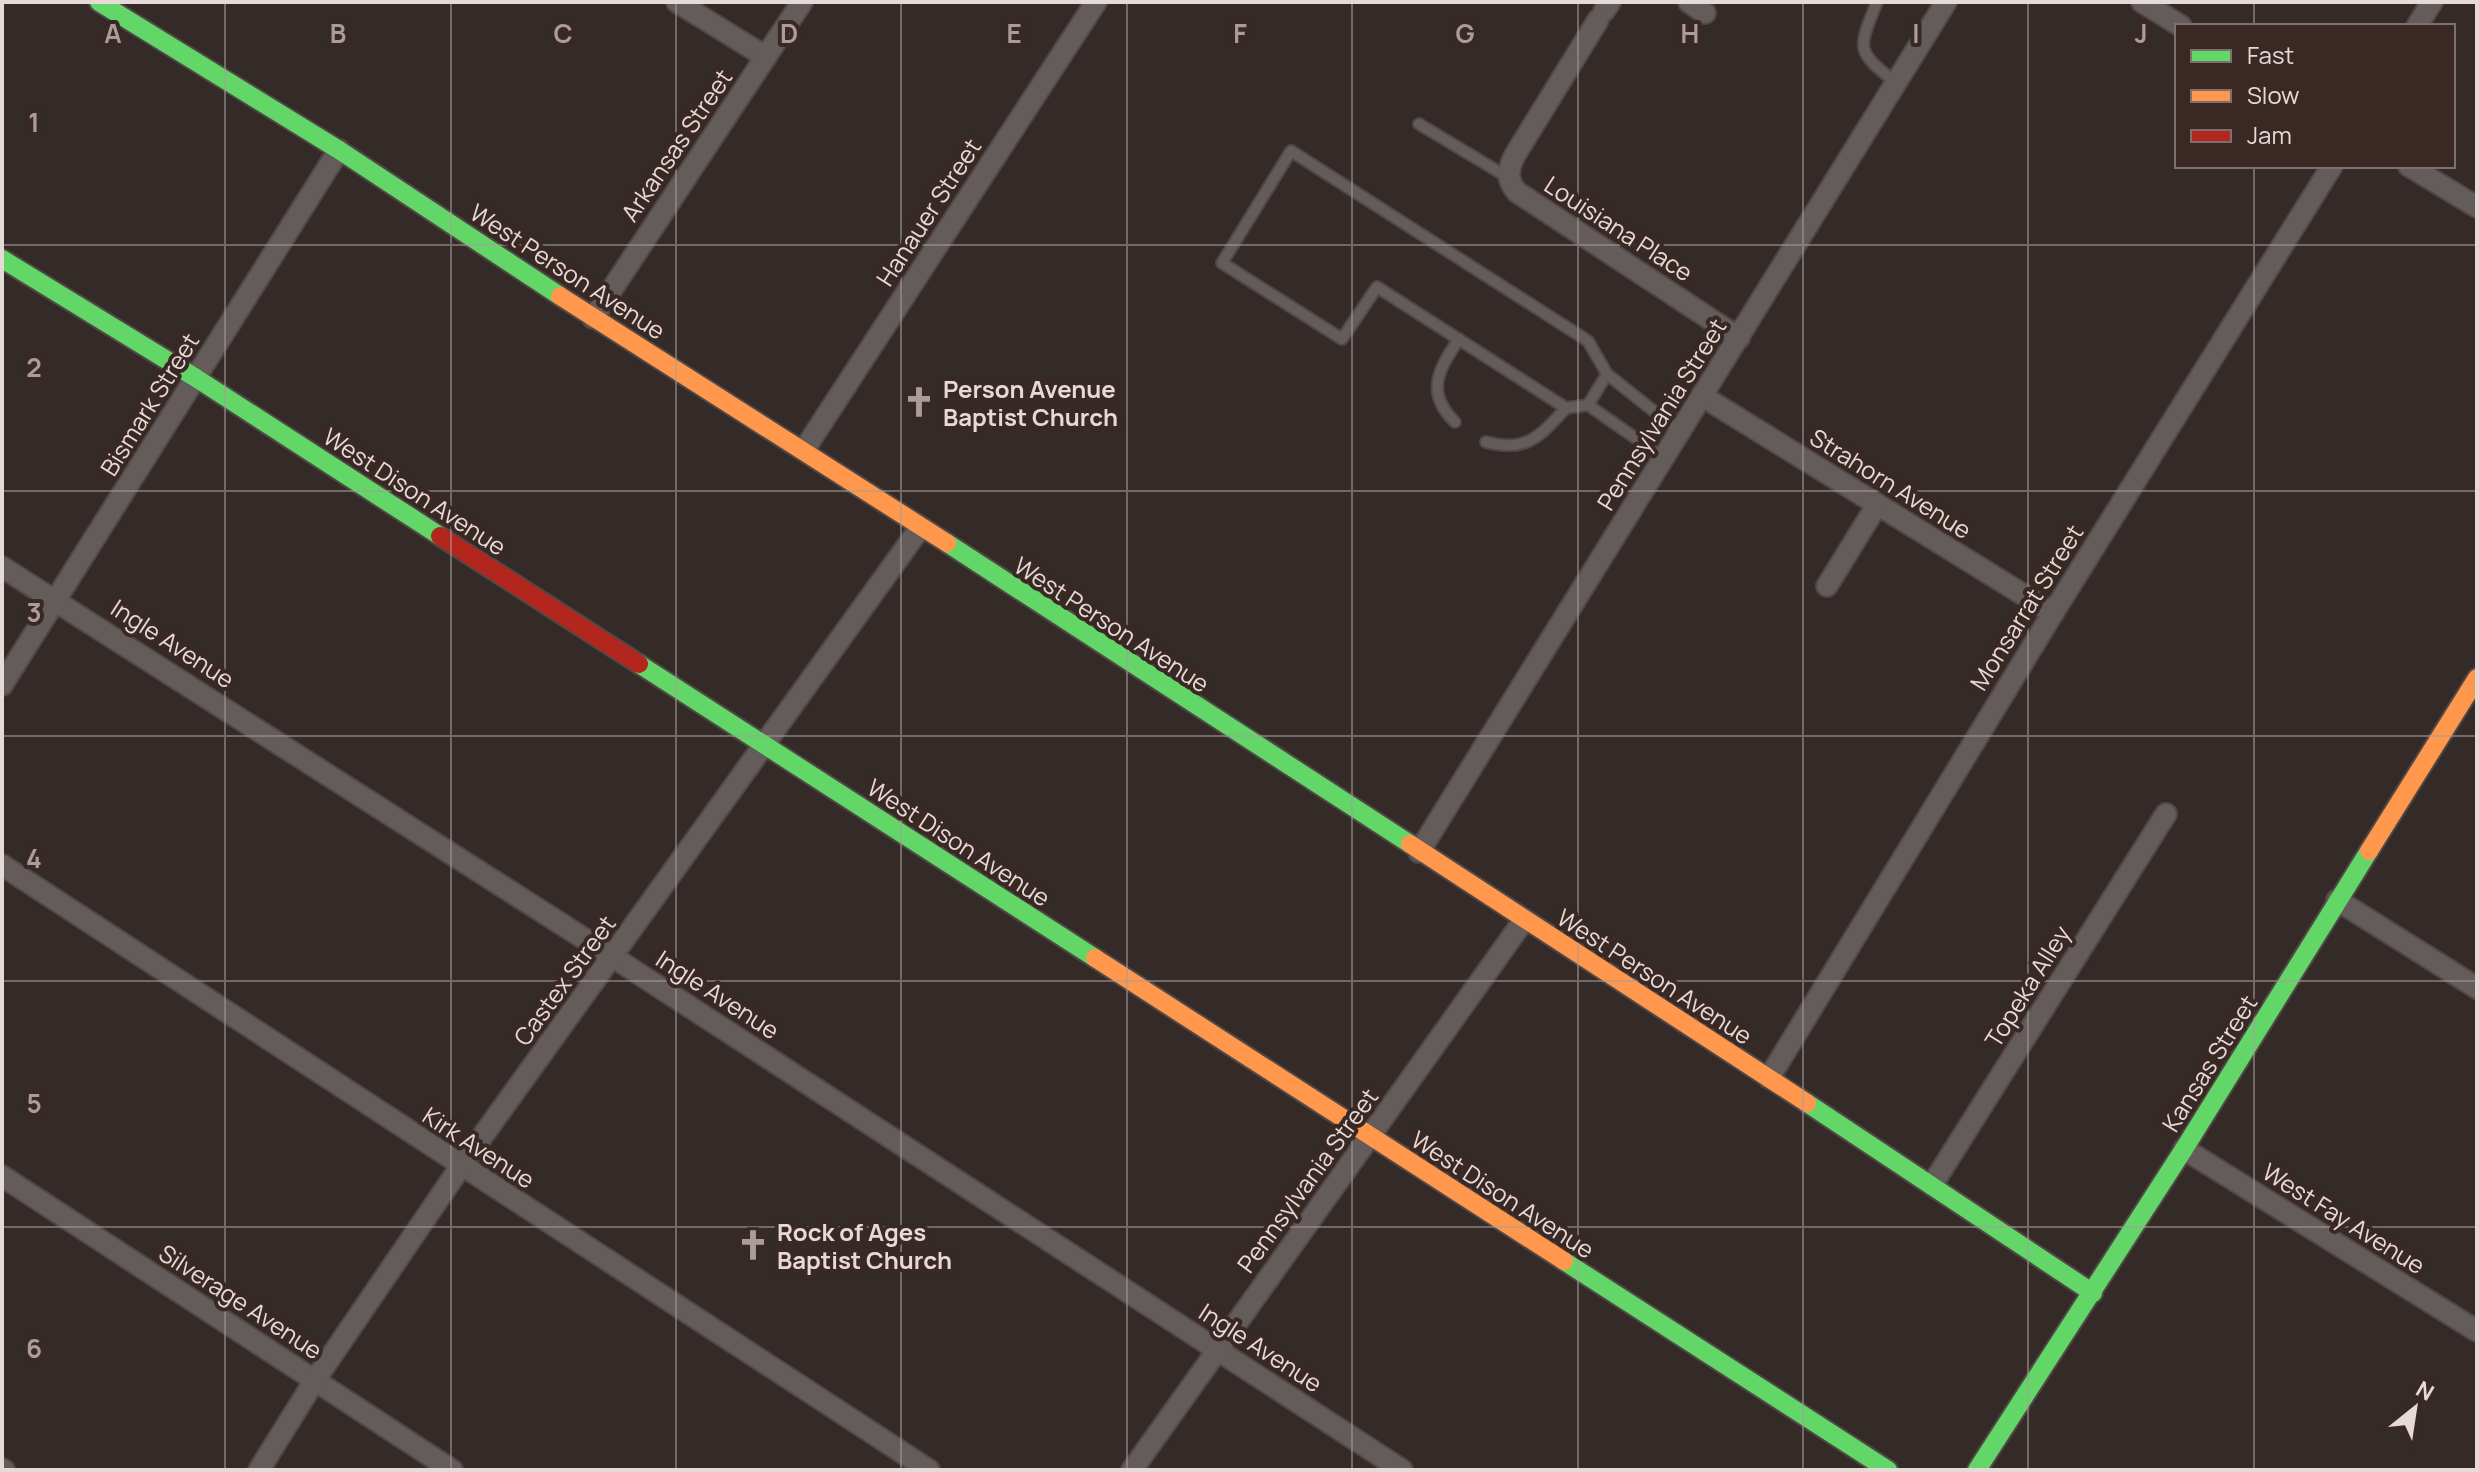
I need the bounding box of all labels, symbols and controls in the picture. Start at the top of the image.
text: A [104,15,122,51]
text: B [330,15,346,51]
text: C [553,15,573,51]
text: D [780,15,798,51]
text: E [1006,15,1022,51]
text: F [1233,15,1247,51]
text: G [1455,15,1475,51]
text: H [1681,15,1699,51]
text: I [1912,15,1920,51]
text: J [2134,15,2148,51]
legend [2175,24,2455,168]
text: Fast [2247,38,2294,71]
street label: Arkansas Street [613,62,739,228]
text: Slow [2247,78,2300,111]
text: 1 [28,104,40,140]
text: Jam [2247,118,2292,151]
street label: Hanauer Street [868,132,988,292]
street label: Louisiana Place [1538,168,1700,288]
street label: West Person Avenue [464,195,672,347]
street label: Pennsylvania Street [1589,312,1733,516]
street label: Bismark Street [92,326,206,482]
text: 2 [26,349,42,385]
place label: Person Avenue Baptist Church [943,372,1118,433]
church icon: Person Avenue Baptist Church [902,385,936,419]
street label: West Dison Avenue [317,419,513,563]
street label: Strahorn Avenue [1804,420,1978,546]
street label: Monsarrat Street [1962,518,2090,696]
street label: West Person Avenue [1008,548,1216,700]
street label: Ingle Avenue [105,591,241,695]
text: 3 [26,594,42,630]
street label: West Dison Avenue [861,770,1057,914]
text: 4 [26,840,42,876]
street label: West Person Avenue [1551,900,1759,1052]
street label: Castex Street [505,908,623,1052]
street label: Topeka Alley [1977,919,2078,1053]
street label: Ingle Avenue [650,942,786,1046]
street label: Kansas Street [2154,988,2264,1138]
street label: Pennsylvania Street [1229,1081,1385,1279]
text: 5 [26,1085,42,1121]
street label: Kirk Avenue [417,1098,541,1196]
street label: West Dison Avenue [1405,1122,1601,1266]
street label: West Fay Avenue [2256,1155,2432,1281]
place label: Rock of Ages Baptist Church [777,1215,952,1276]
church icon: Rock of Ages Baptist Church [736,1228,770,1262]
street label: Silverage Avenue [153,1236,329,1366]
street label: Ingle Avenue [1193,1295,1329,1399]
text: 6 [26,1330,42,1366]
north arrow [2375,1368,2455,1448]
text: N [2411,1374,2439,1408]

